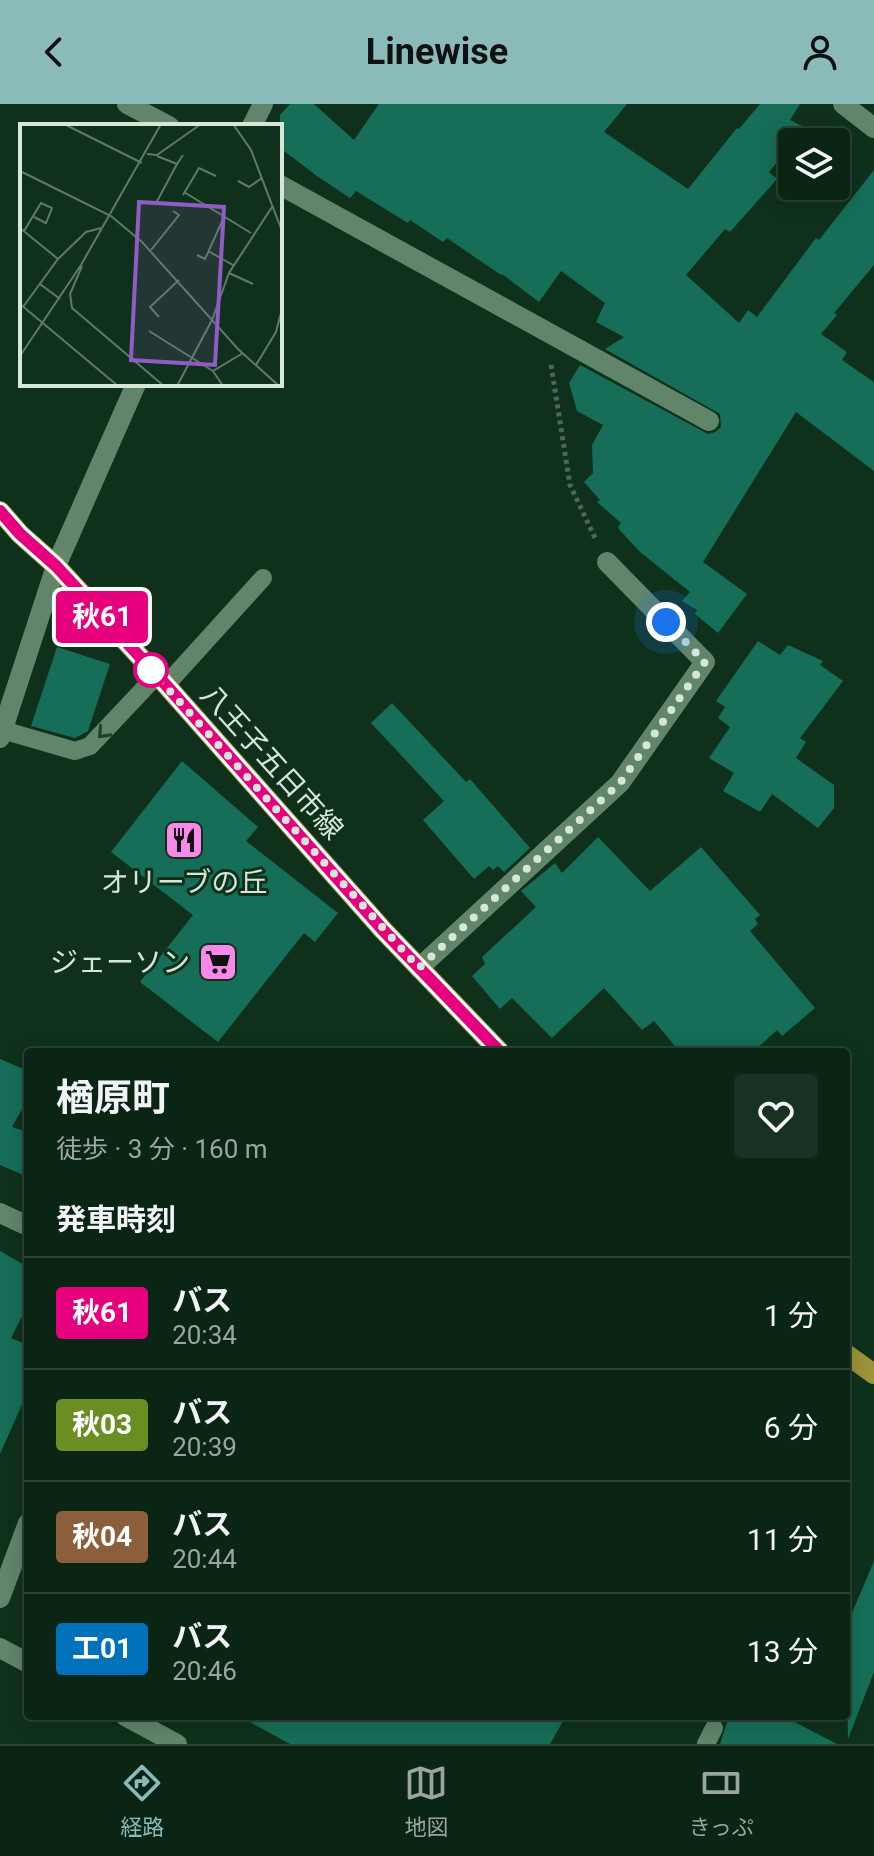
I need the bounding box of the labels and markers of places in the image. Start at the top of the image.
unlabelled marker [134,653,168,687]
restaurant icon: オリーブの丘 [163,819,205,861]
place label: オリーブの丘 [101,866,267,899]
supermarket icon: ジェーソン [197,941,239,983]
place label: ジェーソン [50,946,190,979]

